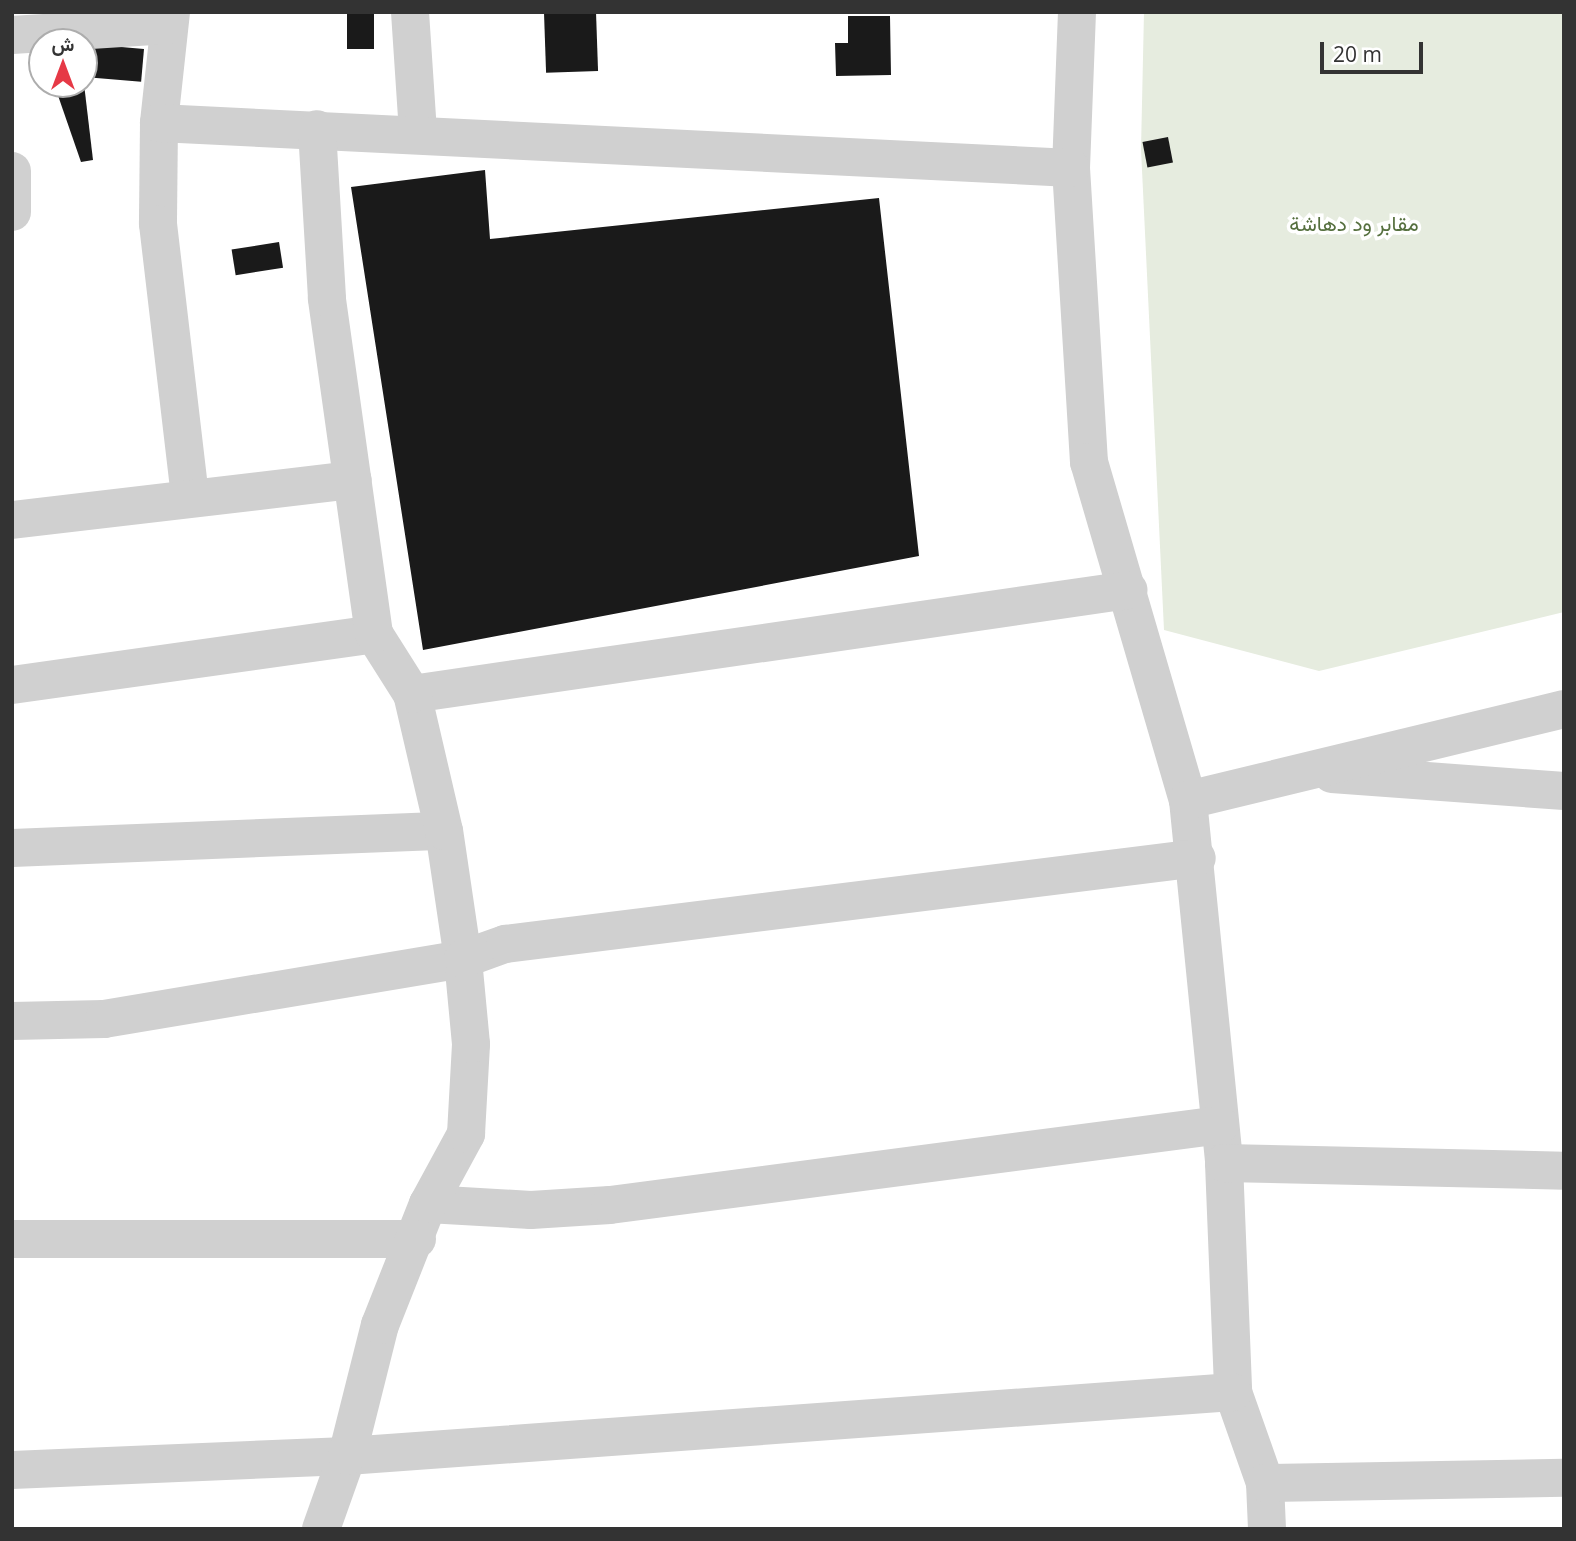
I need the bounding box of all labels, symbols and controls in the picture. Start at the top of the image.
north arrow [28,28,98,98]
scale bar [1324,28,1427,72]
text: ش [52,31,74,57]
text: 20 m [1333,40,1382,68]
park label: مقابر ود دهاشة [1289,210,1419,236]

